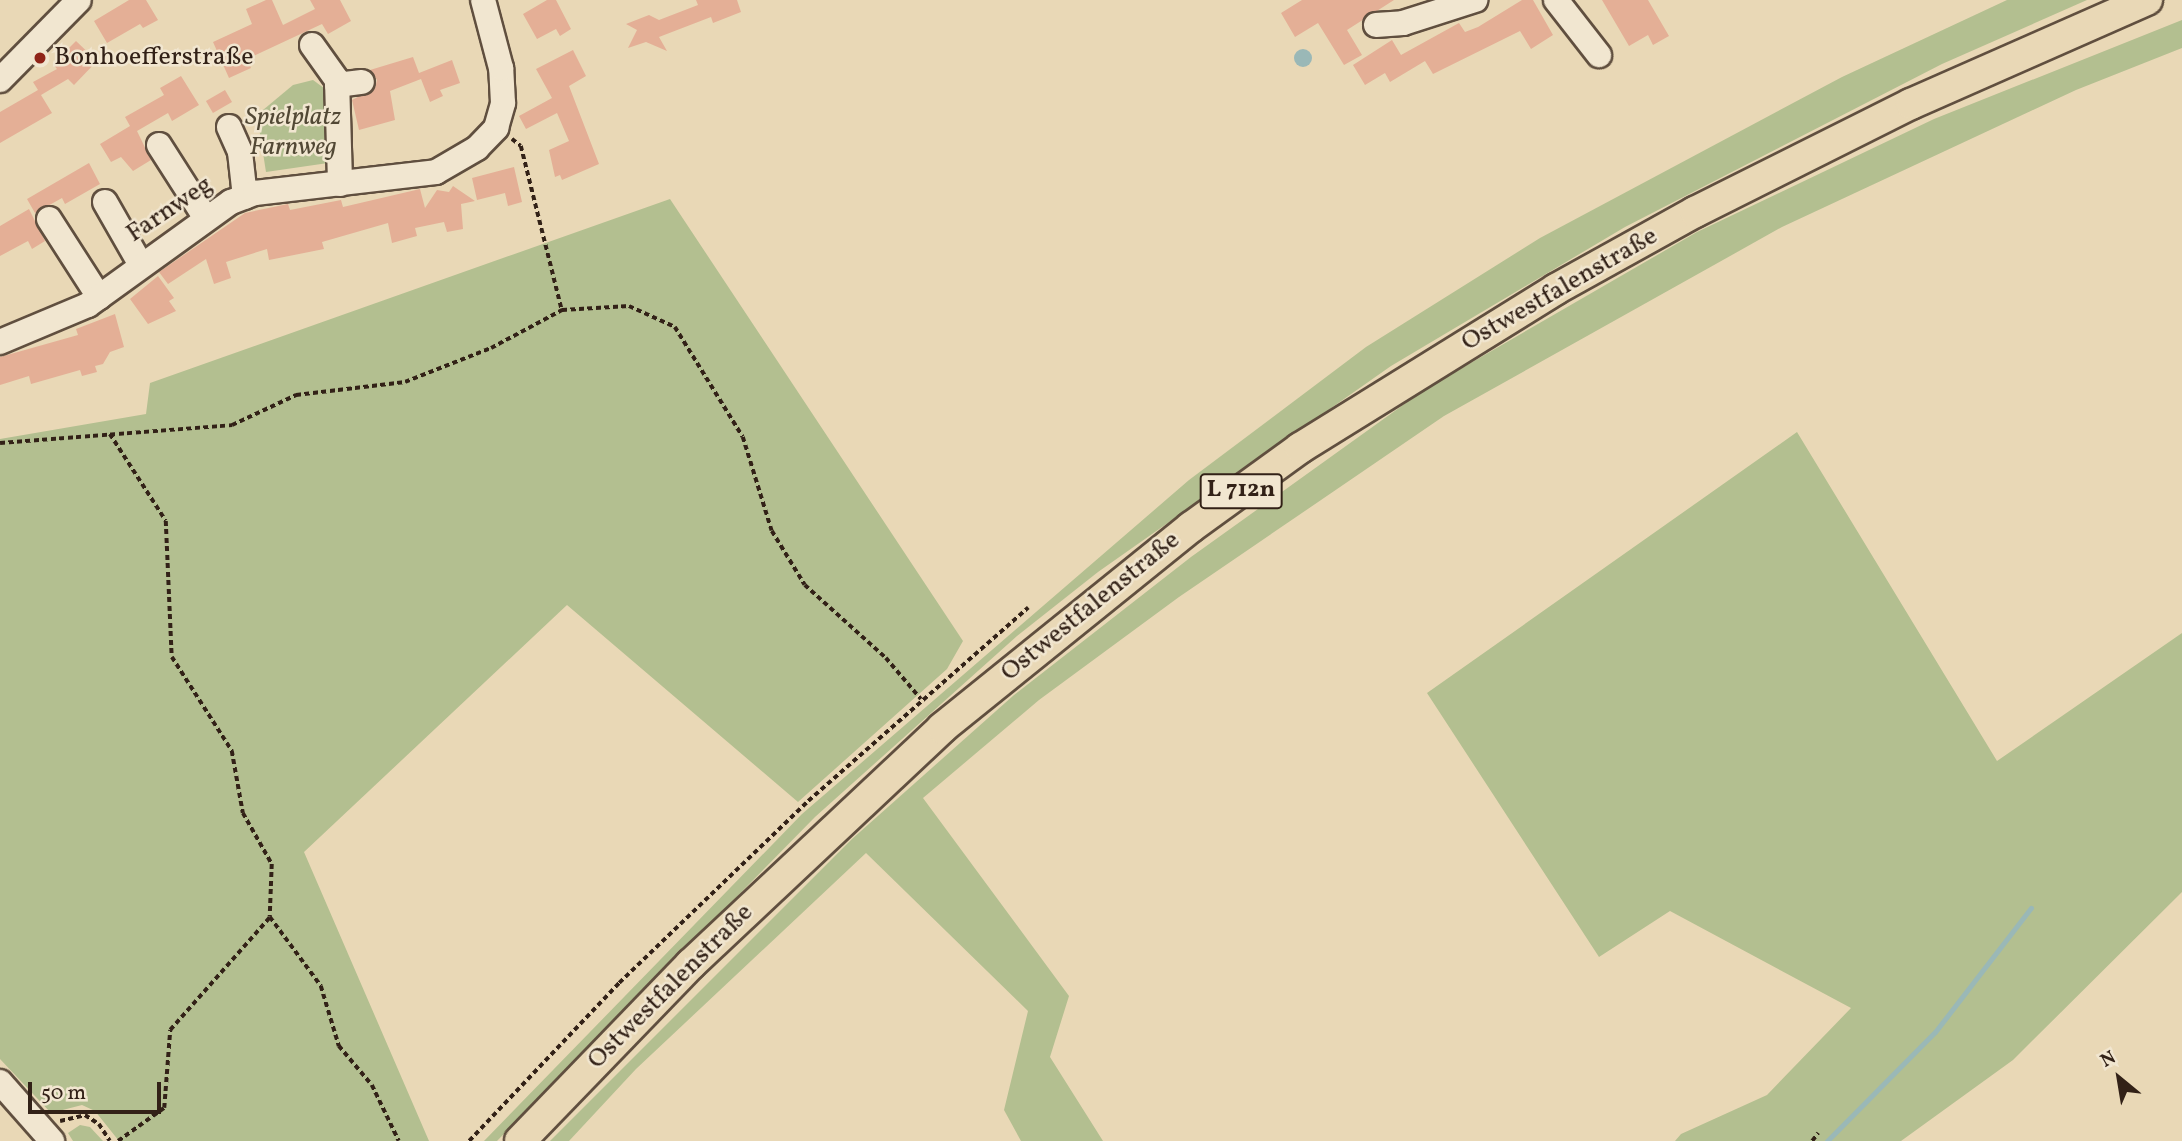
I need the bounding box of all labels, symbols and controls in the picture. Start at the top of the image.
place label: Bonhoefferstraße [54,42,254,74]
marker: Bonhoefferstraße [32,50,48,66]
park label: Spielplatz Farnweg [245,102,341,164]
street label: Farnweg [121,170,219,250]
street label: Ostwestfalenstraße [1456,221,1664,359]
road number: L 712n [1199,470,1283,512]
street label: Ostwestfalenstraße [995,525,1187,689]
street label: Ostwestfalenstraße [582,898,760,1076]
north arrow [2084,1043,2154,1113]
text: N [2096,1045,2121,1075]
scale bar [32,1068,164,1112]
text: 50 m [41,1079,86,1108]

